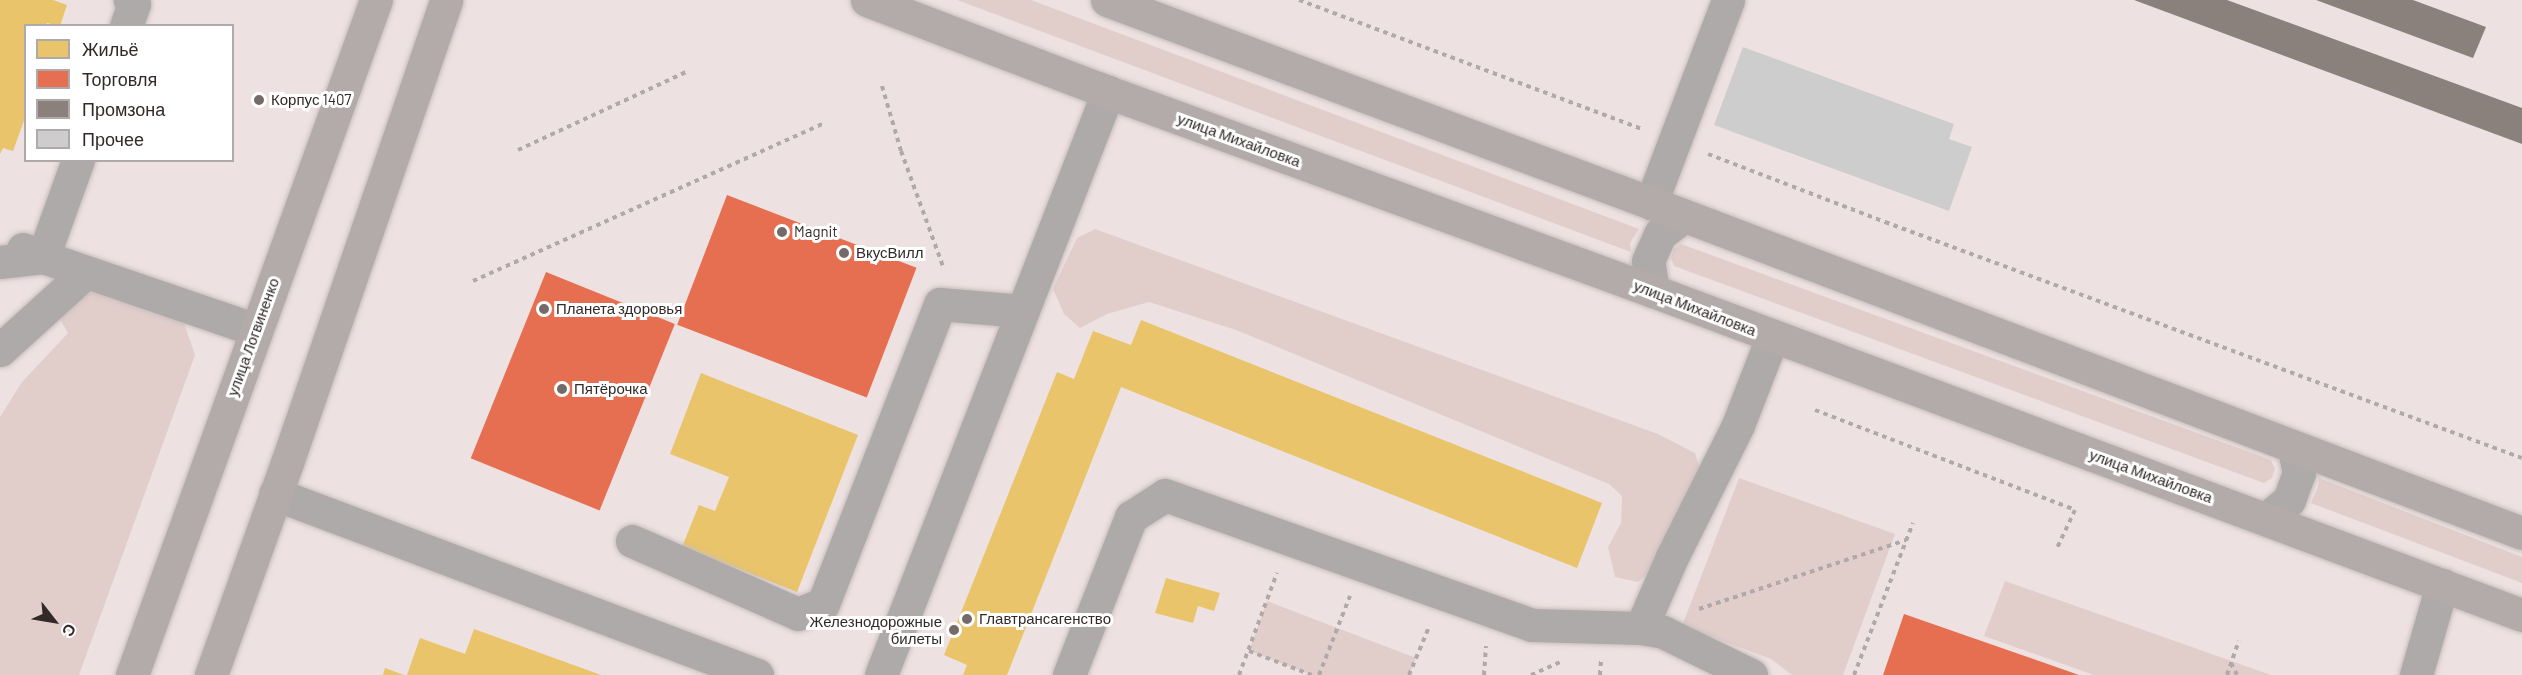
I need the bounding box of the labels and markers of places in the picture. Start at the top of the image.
place label: Корпус 1407 [271,91,351,109]
marker: Корпус 1407 [252,93,266,107]
place label: Magnit [794,223,838,241]
marker: Magnit [775,225,789,239]
place label: ВкусВилл [856,244,923,262]
marker: ВкусВилл [837,246,851,260]
place label: Планета здоровья [556,300,682,318]
marker: Планета здоровья [537,302,551,316]
place label: Пятёрочка [574,380,648,398]
marker: Пятёрочка [555,382,569,396]
place label: Главтрансагенство [979,610,1111,628]
place label: Железнодорожные билеты [809,612,942,647]
marker: Главтрансагенство [960,612,974,626]
marker: Железнодорожные билеты [947,623,961,637]

